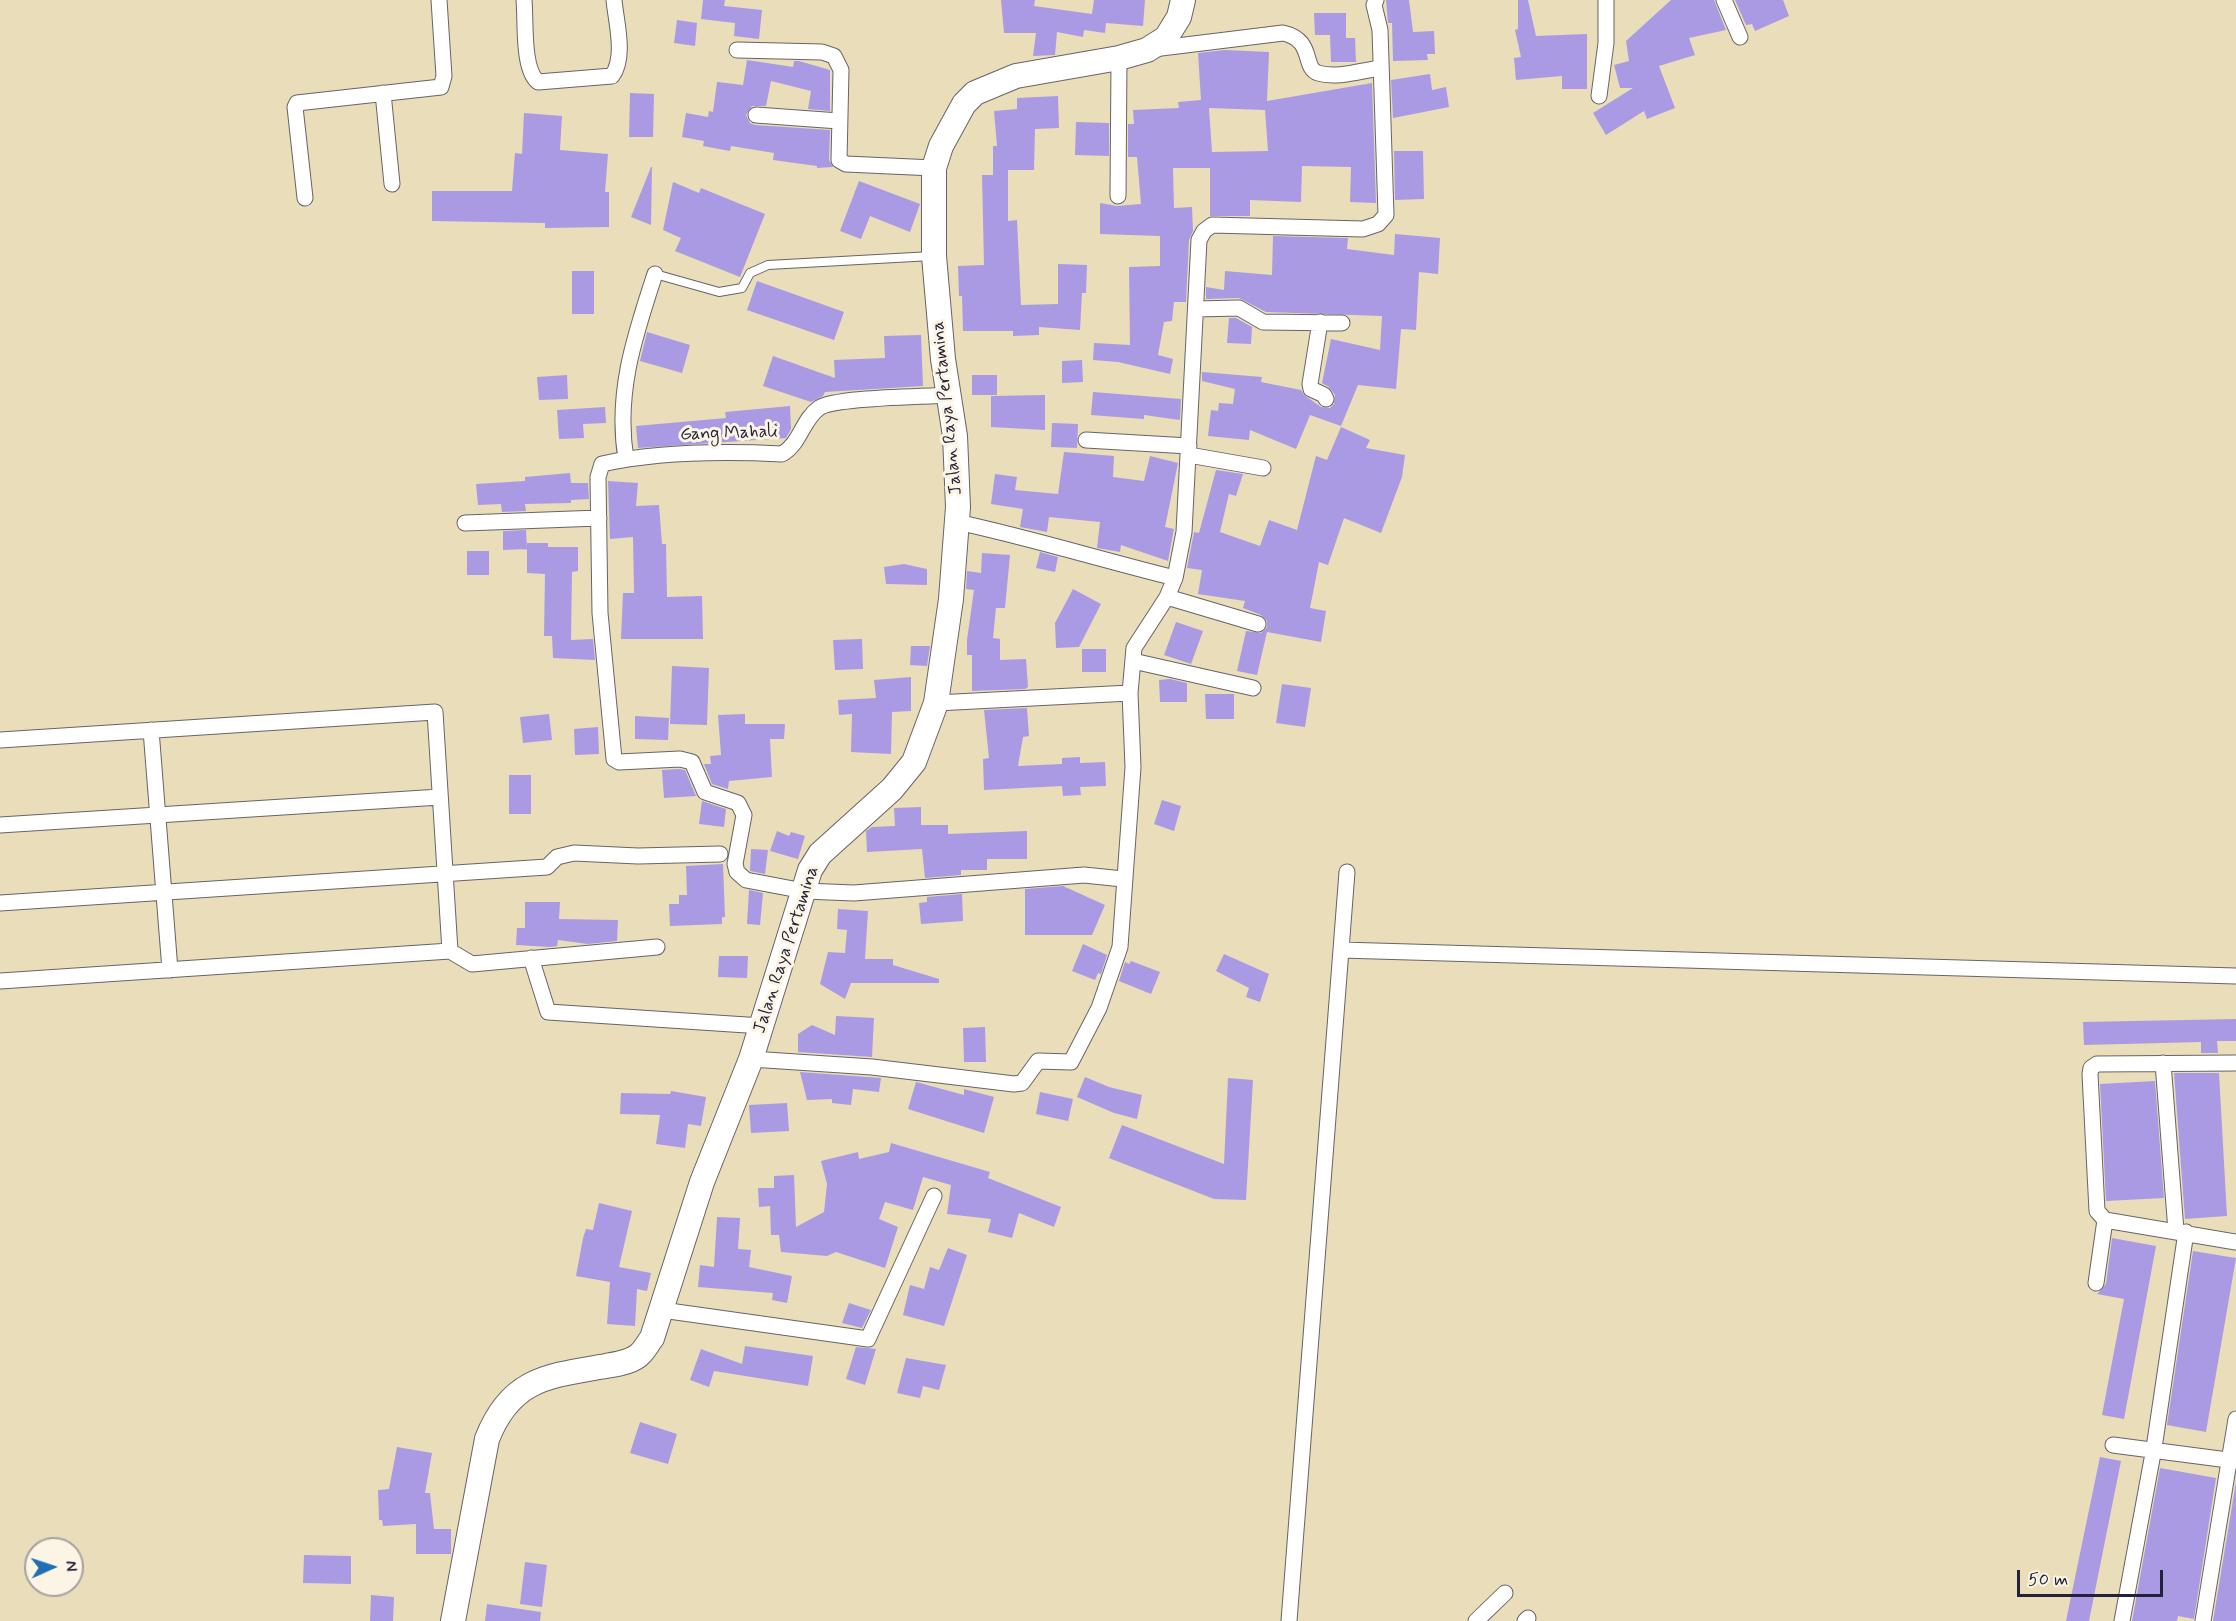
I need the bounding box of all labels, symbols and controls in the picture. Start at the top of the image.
street label: Jalan Raya Pertamina [928,320,968,496]
street label: Gang Mahali [680,421,778,447]
street label: Jalan Raya Pertamina [750,864,824,1036]
north arrow [24,1537,84,1597]
scale bar [2020,1558,2166,1596]
text: N [60,1560,81,1572]
text: 50 m [2028,1568,2068,1592]

